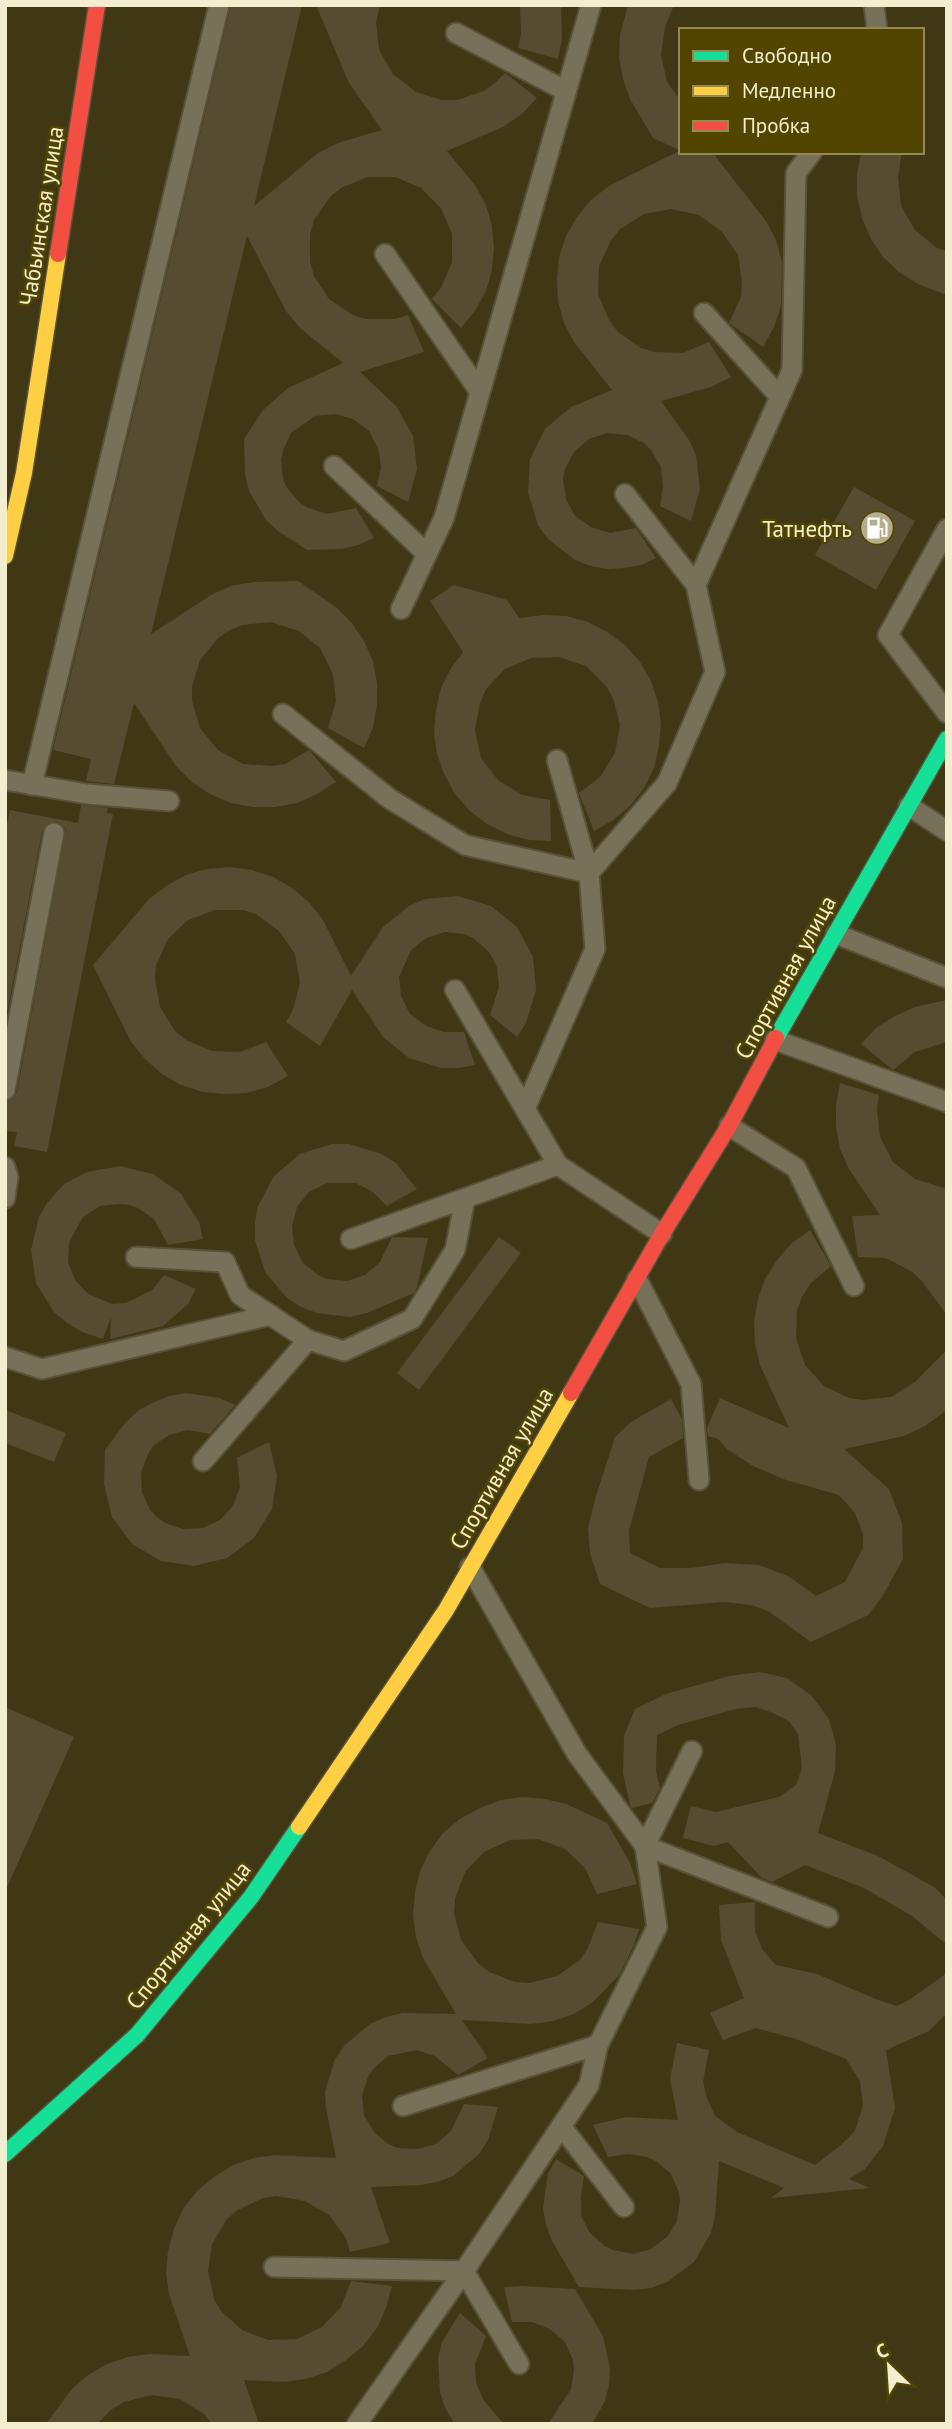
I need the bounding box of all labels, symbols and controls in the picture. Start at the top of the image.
legend [679,28,924,154]
text: Свободно [742,42,832,69]
text: Медленно [742,77,836,104]
text: Пробка [742,112,810,139]
street label: Чабьинская улица [12,124,70,308]
fuel station icon: Татнефть [858,509,896,547]
place label: Татнефть [762,514,852,543]
street label: Спортивная улица [728,890,842,1064]
street label: Спортивная улица [443,1382,559,1554]
street label: Спортивная улица [119,1855,257,2015]
north arrow [854,2331,924,2401]
text: С [872,2337,892,2364]

